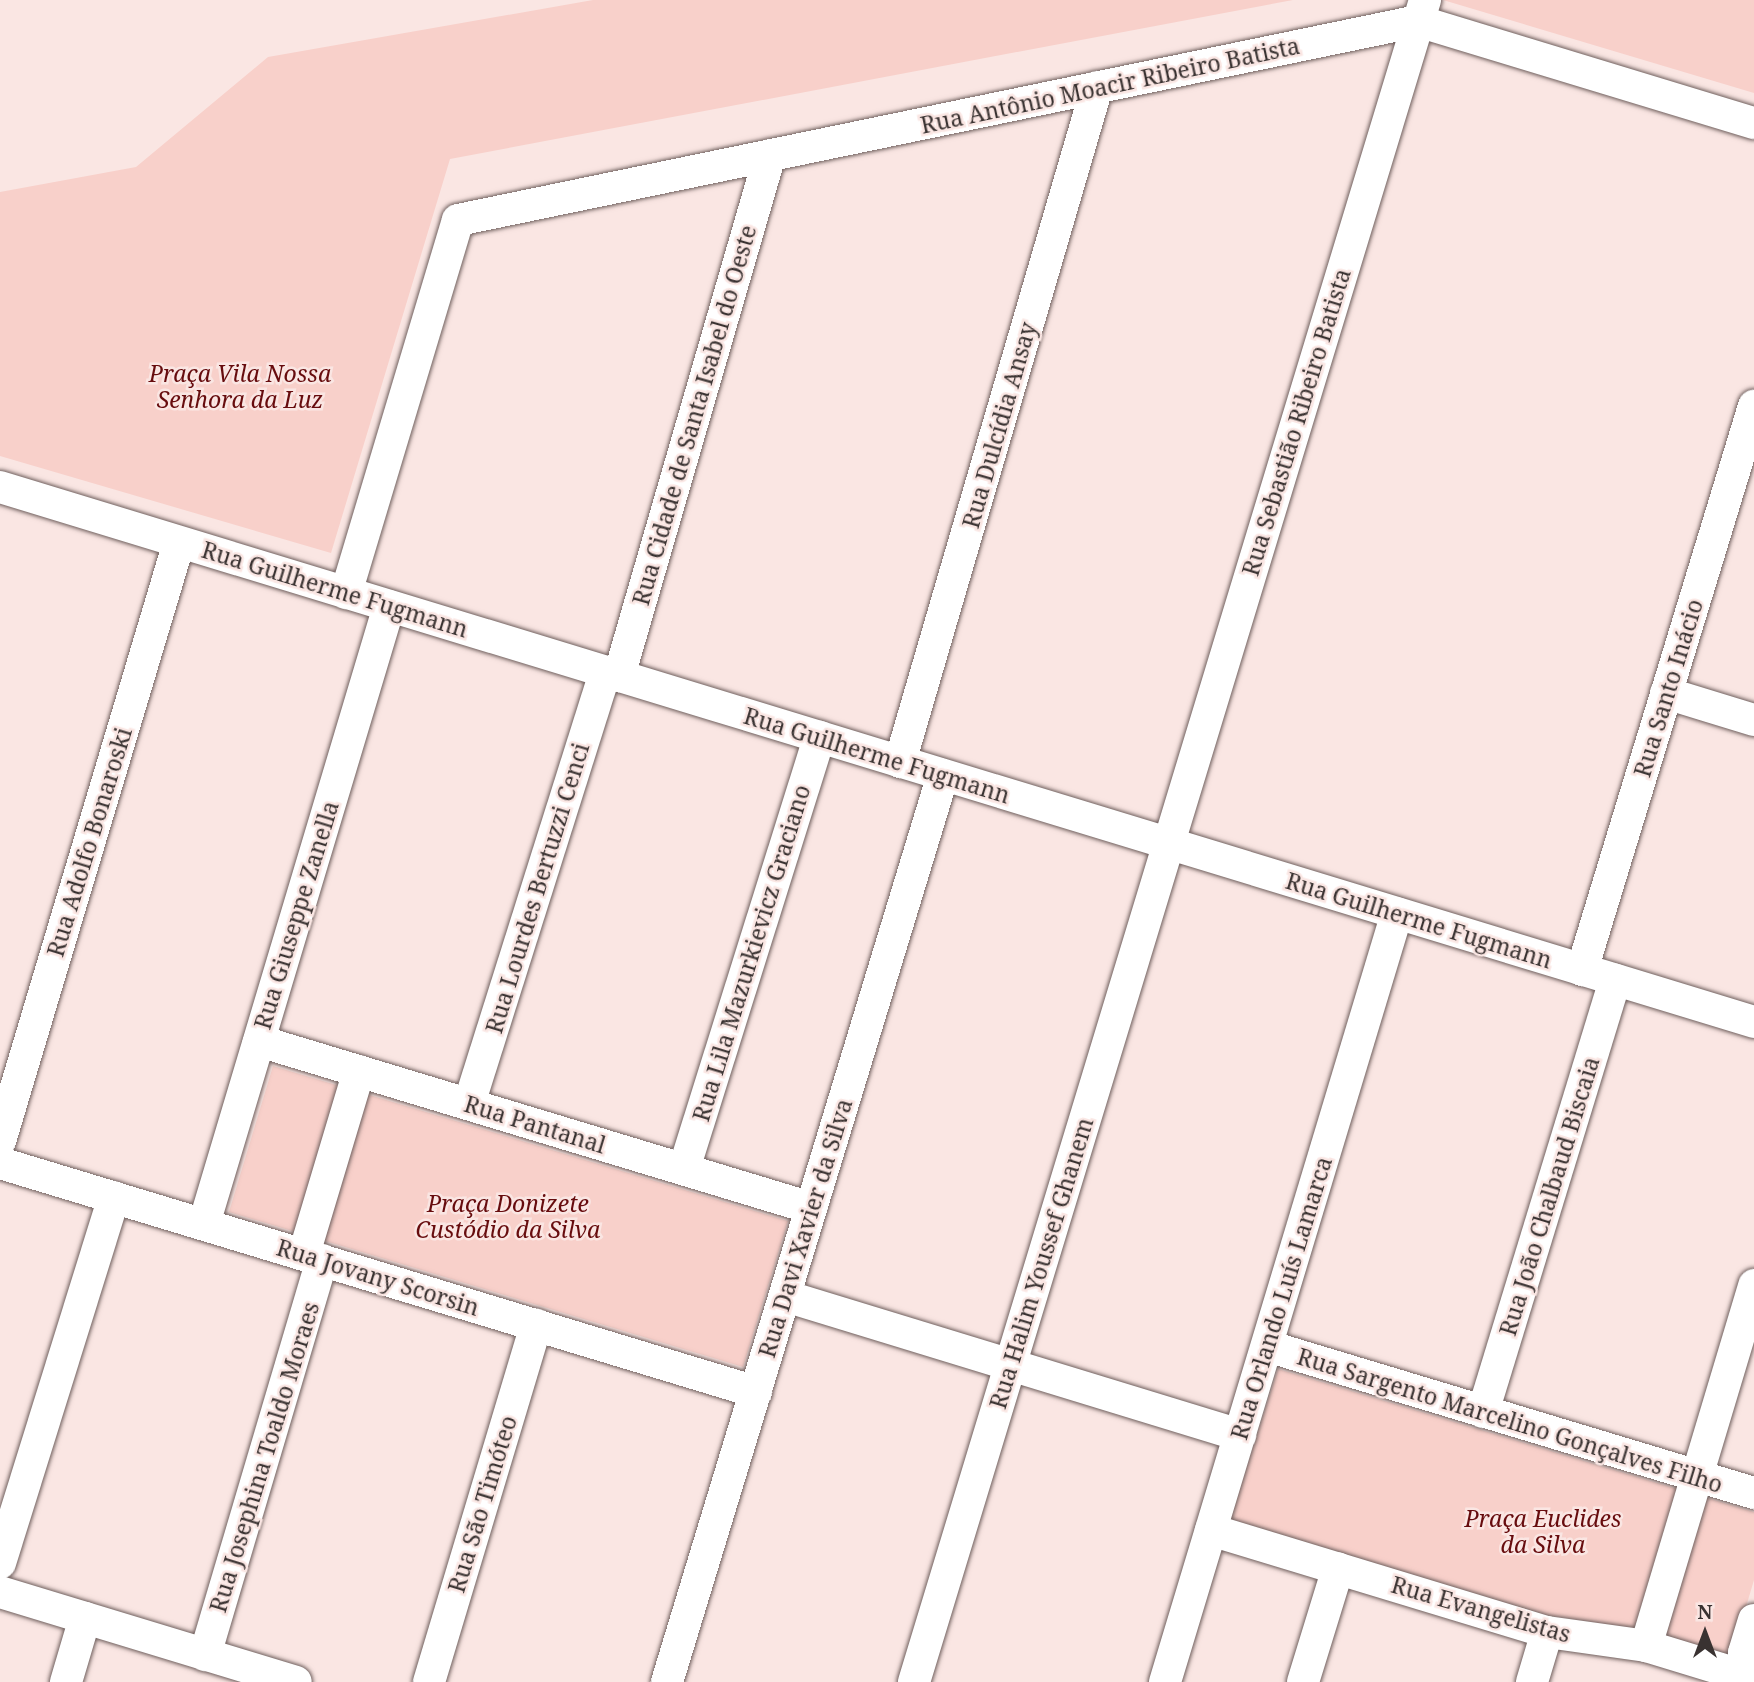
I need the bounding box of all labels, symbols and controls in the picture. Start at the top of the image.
street label: Rua Antônio Moacir Ribeiro Batista [918,31,1302,139]
street label: Rua Cidade de Santa Isabel do Oeste [626,222,762,608]
street label: Rua Sebastião Ribeiro Batista [1236,265,1356,579]
street label: Rua Dulcídia Ansay [956,319,1042,531]
park label: Praça Vila Nossa Senhora da Luz [149,359,331,413]
street label: Rua Guilherme Fugmann [199,535,471,643]
street label: Rua Santo Inácio [1628,596,1708,780]
street label: Rua Guilherme Fugmann [741,701,1013,809]
street label: Rua Adolfo Bonaroski [41,724,137,960]
street label: Rua Lourdes Bertuzzi Cenci [480,740,594,1036]
street label: Rua Lila Mazurkievicz Graciano [687,781,815,1125]
street label: Rua Giuseppe Zanella [248,798,344,1032]
street label: Rua Guilherme Fugmann [1283,866,1555,974]
street label: Rua João Chalbaud Biscaia [1493,1053,1605,1339]
street label: Rua Pantanal [461,1089,609,1159]
street label: Rua Davi Xavier da Silva [752,1095,858,1361]
street label: Rua Halim Youssef Ghanem [984,1114,1098,1412]
street label: Rua Orlando Luís Lamarca [1225,1153,1337,1443]
park label: Praça Donizete Custódio da Silva [416,1189,600,1243]
street label: Rua Jovany Scorsin [273,1233,483,1321]
street label: Rua Josephina Toaldo Moraes [204,1298,324,1616]
street label: Rua Sargento Marcelino Gonçalves Filho [1294,1342,1726,1498]
street label: Rua São Timóteo [442,1412,522,1596]
park label: Praça Euclides da Silva [1465,1504,1621,1558]
street label: Rua Evangelistas [1388,1570,1574,1648]
north arrow [1670,1598,1740,1668]
text: N [1698,1599,1712,1625]

